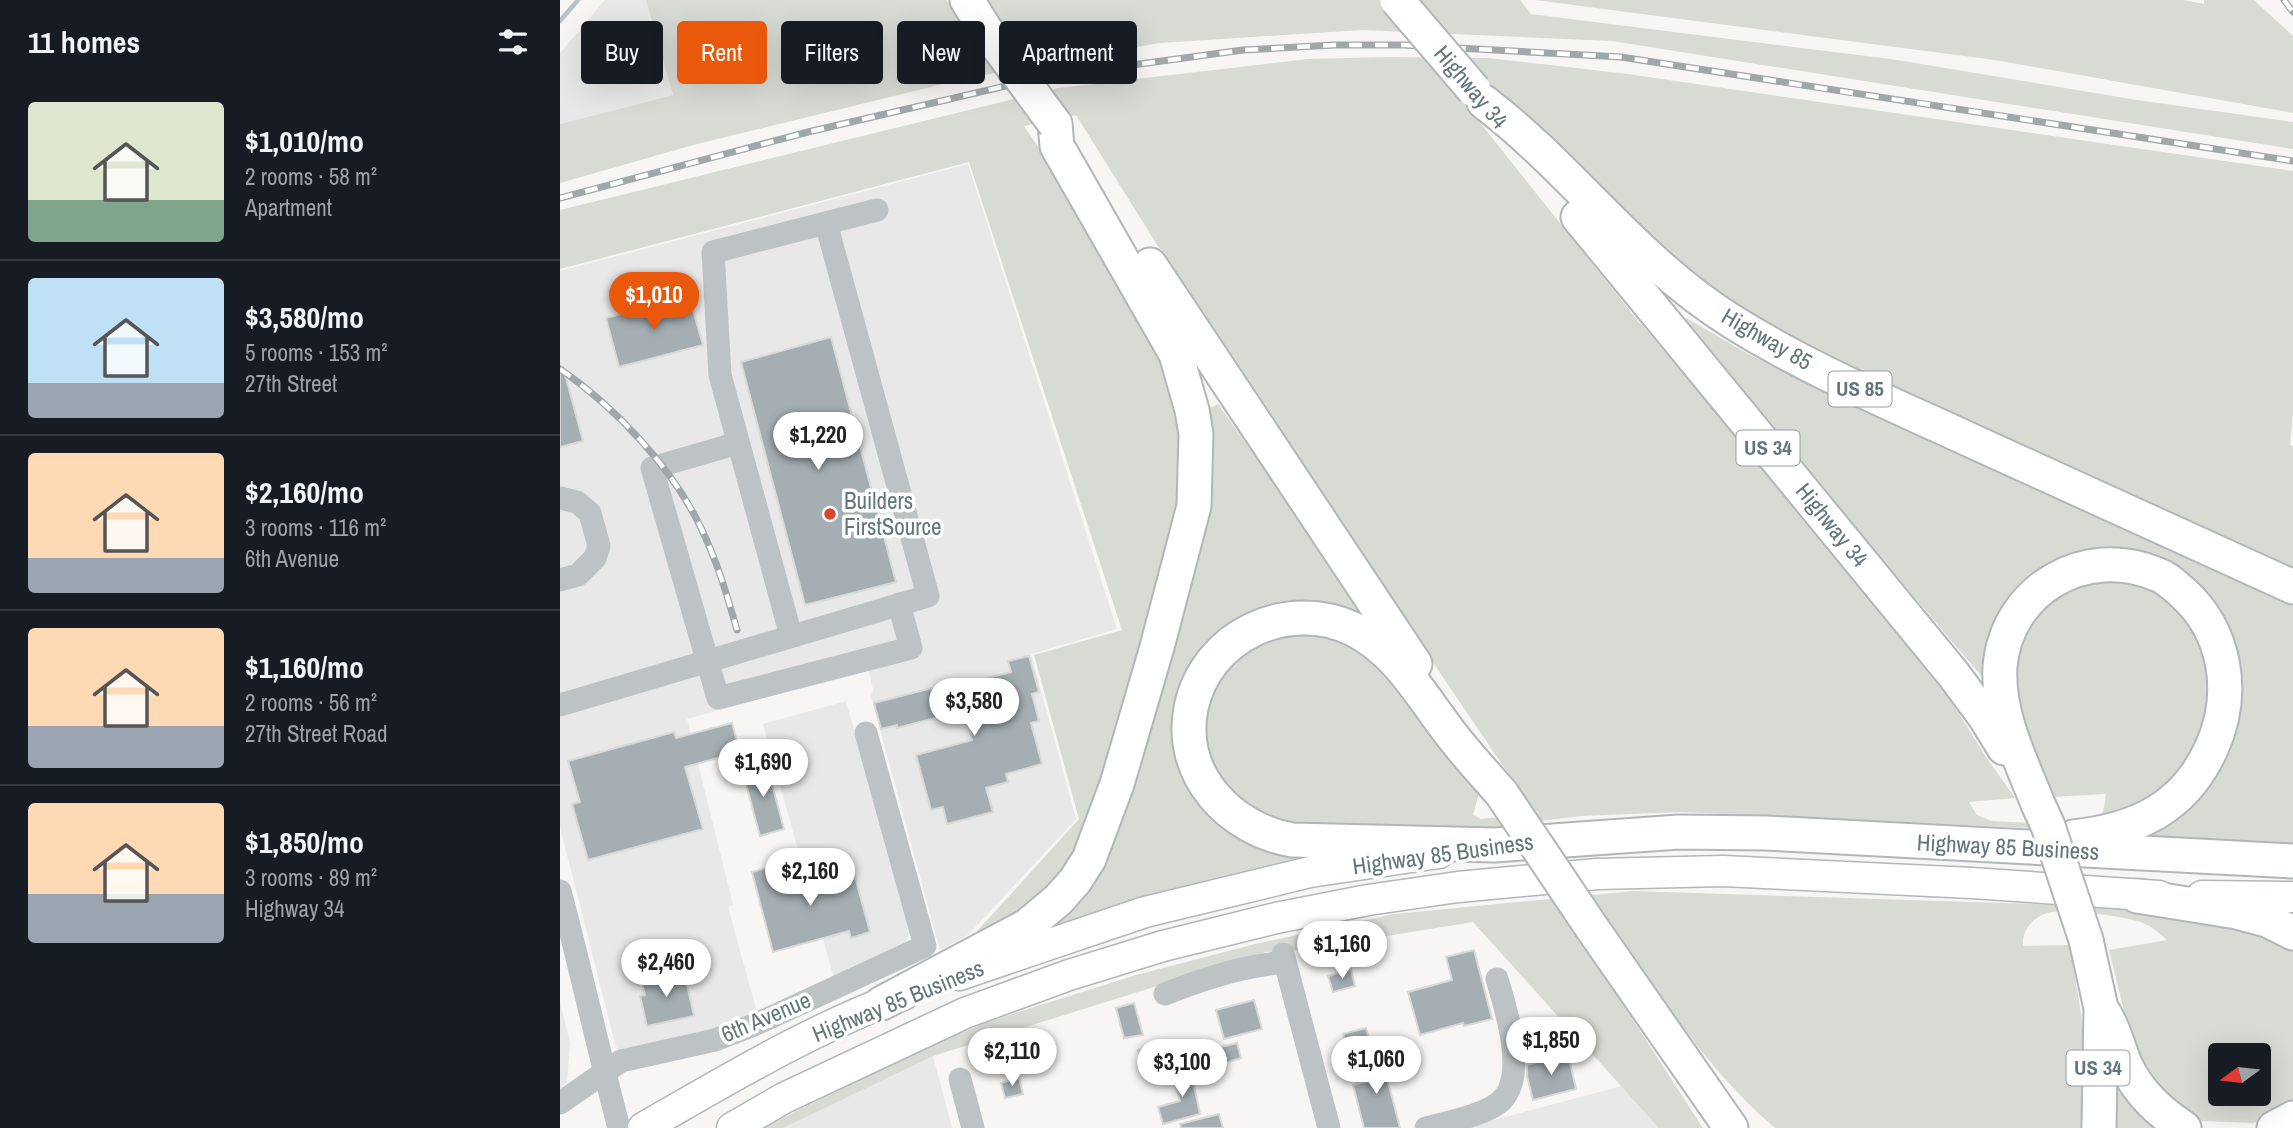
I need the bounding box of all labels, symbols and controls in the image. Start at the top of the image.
chip: Buy [581,21,663,84]
chip: Rent [677,21,767,84]
chip: Filters [781,21,883,84]
chip: New [897,21,985,84]
chip: Apartment [999,21,1137,84]
text: 11 homes [28,22,140,62]
icon: filters [494,23,532,61]
street label: Highway 34 [1428,39,1516,135]
text: $1,010/mo [245,121,364,161]
icon: home [84,130,168,214]
text: 2 rooms · 58 m² [245,161,377,192]
text: Apartment [245,192,332,223]
pin: $1,010 [597,272,711,332]
text: $1,010 [625,279,683,310]
text: $3,580/mo [245,297,364,337]
street label: Highway 85 [1716,300,1818,377]
icon: home [84,306,168,390]
text: 5 rooms · 153 m² [245,337,388,368]
text: 27th Street [245,368,337,399]
road number: US 85 [1828,372,1892,406]
pin: $1,220 [761,412,875,472]
text: $1,220 [789,419,847,450]
road number: US 34 [1736,430,1800,466]
text: $2,160/mo [245,472,364,512]
street label: Highway 34 [1789,476,1876,574]
icon: home [84,481,168,565]
place label: Builders FirstSource [844,485,941,542]
marker: Builders FirstSource [822,506,838,522]
text: 3 rooms · 116 m² [245,512,386,543]
text: 6th Avenue [245,543,339,574]
text: $1,160/mo [245,647,364,687]
icon: home [84,656,168,740]
pin: $3,580 [917,678,1031,738]
text: $3,580 [945,685,1003,716]
text: 2 rooms · 56 m² [245,687,377,718]
text: 27th Street Road [245,718,388,749]
pin: $1,690 [706,740,820,799]
text: $1,690 [734,746,792,777]
text: $1,850/mo [245,822,364,862]
street label: Highway 85 Business [1350,825,1535,882]
street label: Highway 85 Business [1916,826,2100,867]
icon: home [84,831,168,915]
pin: $2,160 [753,848,867,908]
text: $2,160 [781,855,839,886]
text: 3 rooms · 89 m² [245,862,377,893]
text: Highway 34 [245,893,345,924]
pin: $1,160 [1285,922,1399,981]
text: $1,160 [1313,928,1371,959]
pin: $2,460 [609,940,723,999]
text: $2,460 [637,946,695,977]
street label: Highway 85 Business [807,952,988,1049]
street label: 6th Avenue [716,984,815,1049]
pin: $1,850 [1494,1018,1608,1077]
text: $1,850 [1522,1024,1580,1055]
pin: $2,110 [955,1028,1069,1088]
text: $2,110 [984,1035,1040,1066]
pin: $1,060 [1319,1036,1433,1096]
pin: $3,100 [1125,1040,1239,1099]
text: $1,060 [1347,1043,1405,1074]
north arrow [2208,1043,2272,1106]
map controls [2208,1043,2271,1106]
text: $3,100 [1153,1046,1211,1077]
road number: US 34 [2066,1050,2130,1086]

